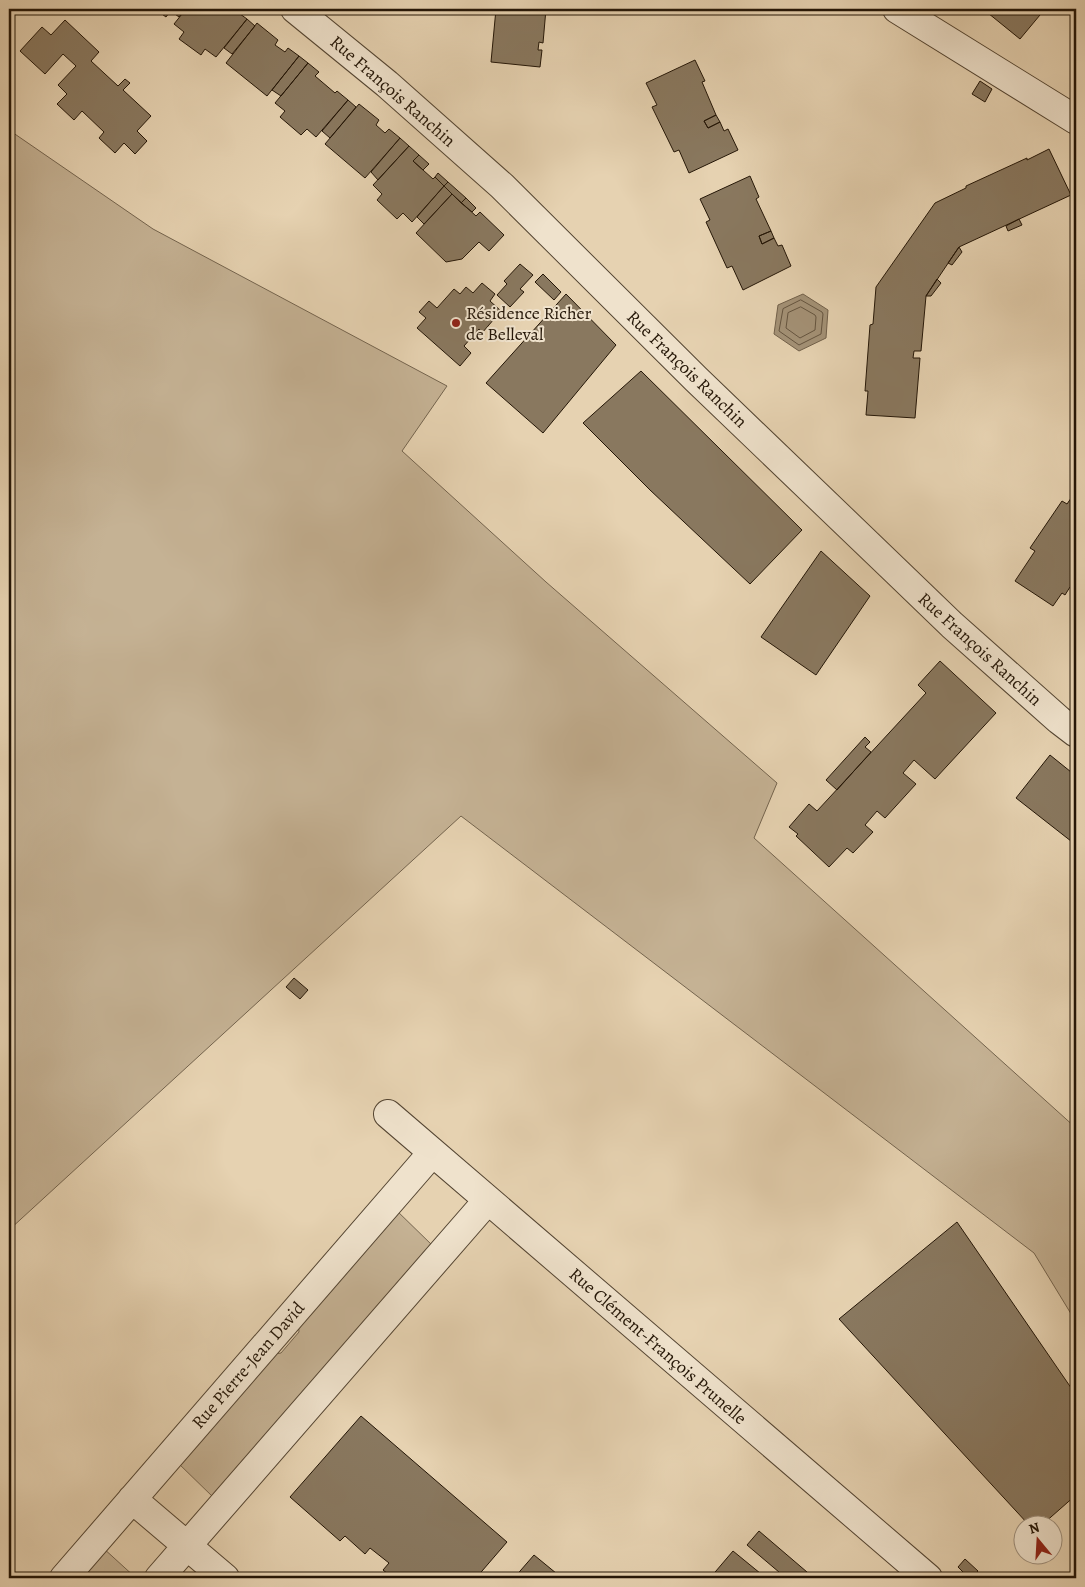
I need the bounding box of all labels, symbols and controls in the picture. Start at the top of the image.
street label: Rue François Ranchin [325,30,461,152]
place label: Résidence Richer de Belleval [466,301,592,346]
street label: Rue François Ranchin [622,305,753,433]
marker: Résidence Richer de Belleval [450,317,462,329]
street label: Rue François Ranchin [913,587,1047,711]
street label: Rue Clément-François Prunelle [564,1262,752,1430]
street label: Rue Pierre-Jean David [186,1296,310,1434]
north arrow [1012,1514,1062,1564]
text: N [1026,1518,1042,1539]

